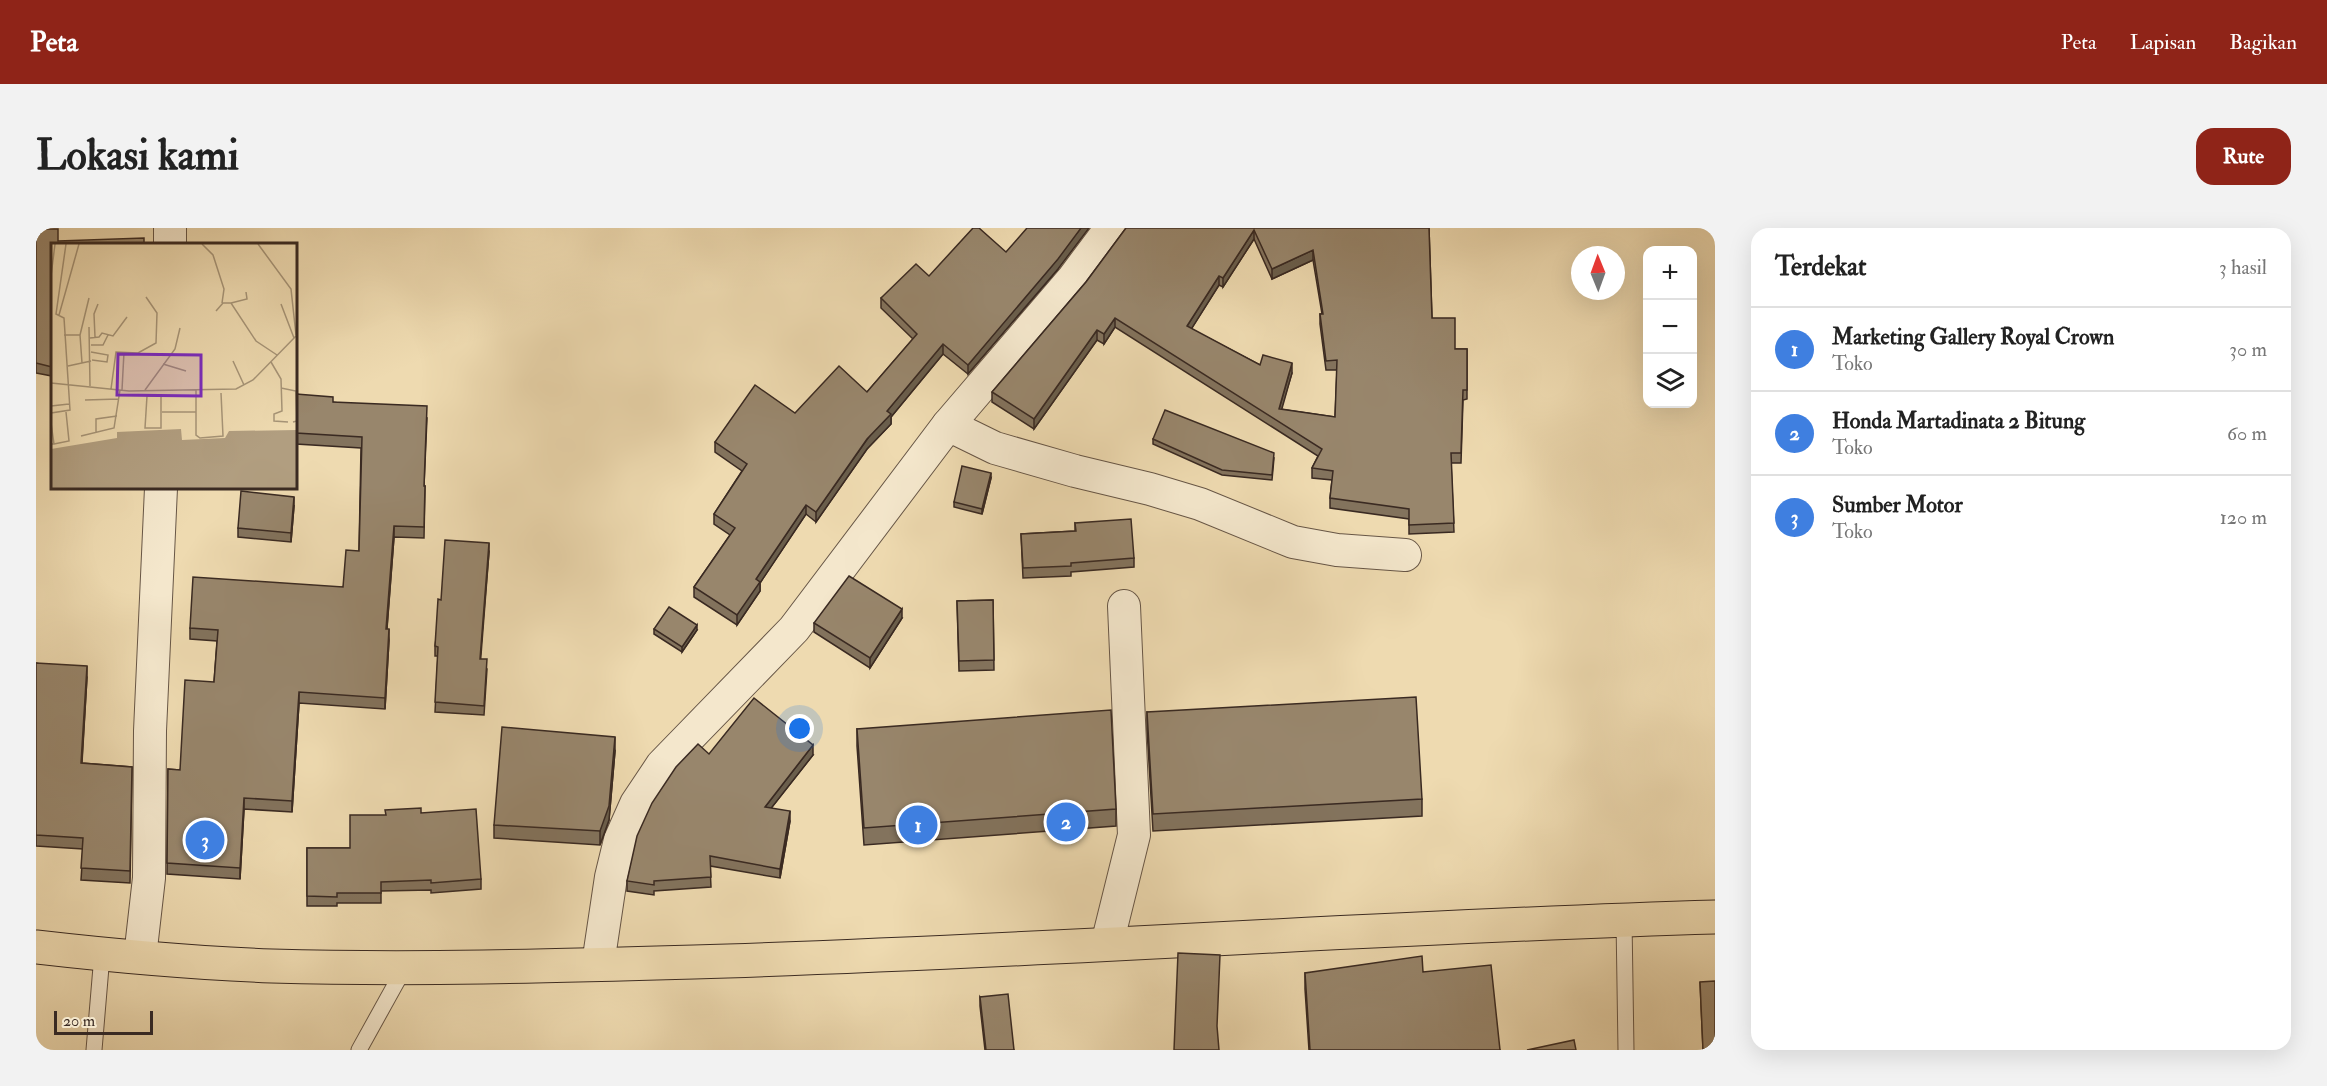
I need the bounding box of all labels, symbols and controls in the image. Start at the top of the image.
text: Peta [30,25,78,60]
text: Peta [2061,29,2097,56]
text: Lapisan [2130,29,2196,56]
text: Bagikan [2229,29,2297,56]
button: Rute [2196,128,2291,185]
text: Lokasi kami [36,130,239,182]
inset map [51,243,297,489]
north arrow [1571,246,1625,300]
map controls [1643,246,1697,408]
button: + [1643,246,1697,300]
text: Terdekat [1775,251,1866,283]
text: 3 hasil [2219,255,2267,280]
button: − [1643,300,1697,354]
text: Marketing Gallery Royal Crown [1832,323,2114,351]
text: 1 [1791,337,1798,362]
text: 30 m [2229,337,2267,362]
text: Toko [1832,351,1873,376]
button: layers [1643,354,1697,408]
text: Honda Martadinata 2 Bitung [1832,407,2085,435]
text: 2 [1789,421,1800,446]
text: 60 m [2227,421,2267,446]
text: Toko [1832,435,1873,460]
text: Sumber Motor [1832,491,1963,519]
text: 3 [1791,505,1798,530]
text: 120 m [2220,505,2267,530]
text: Toko [1832,519,1873,544]
your location [785,714,814,743]
pin: 2 [1046,800,1086,844]
pin: 1 [898,802,938,848]
pin: 3 [186,818,224,862]
scale bar [54,1008,153,1036]
text: 20 m [63,1011,95,1031]

